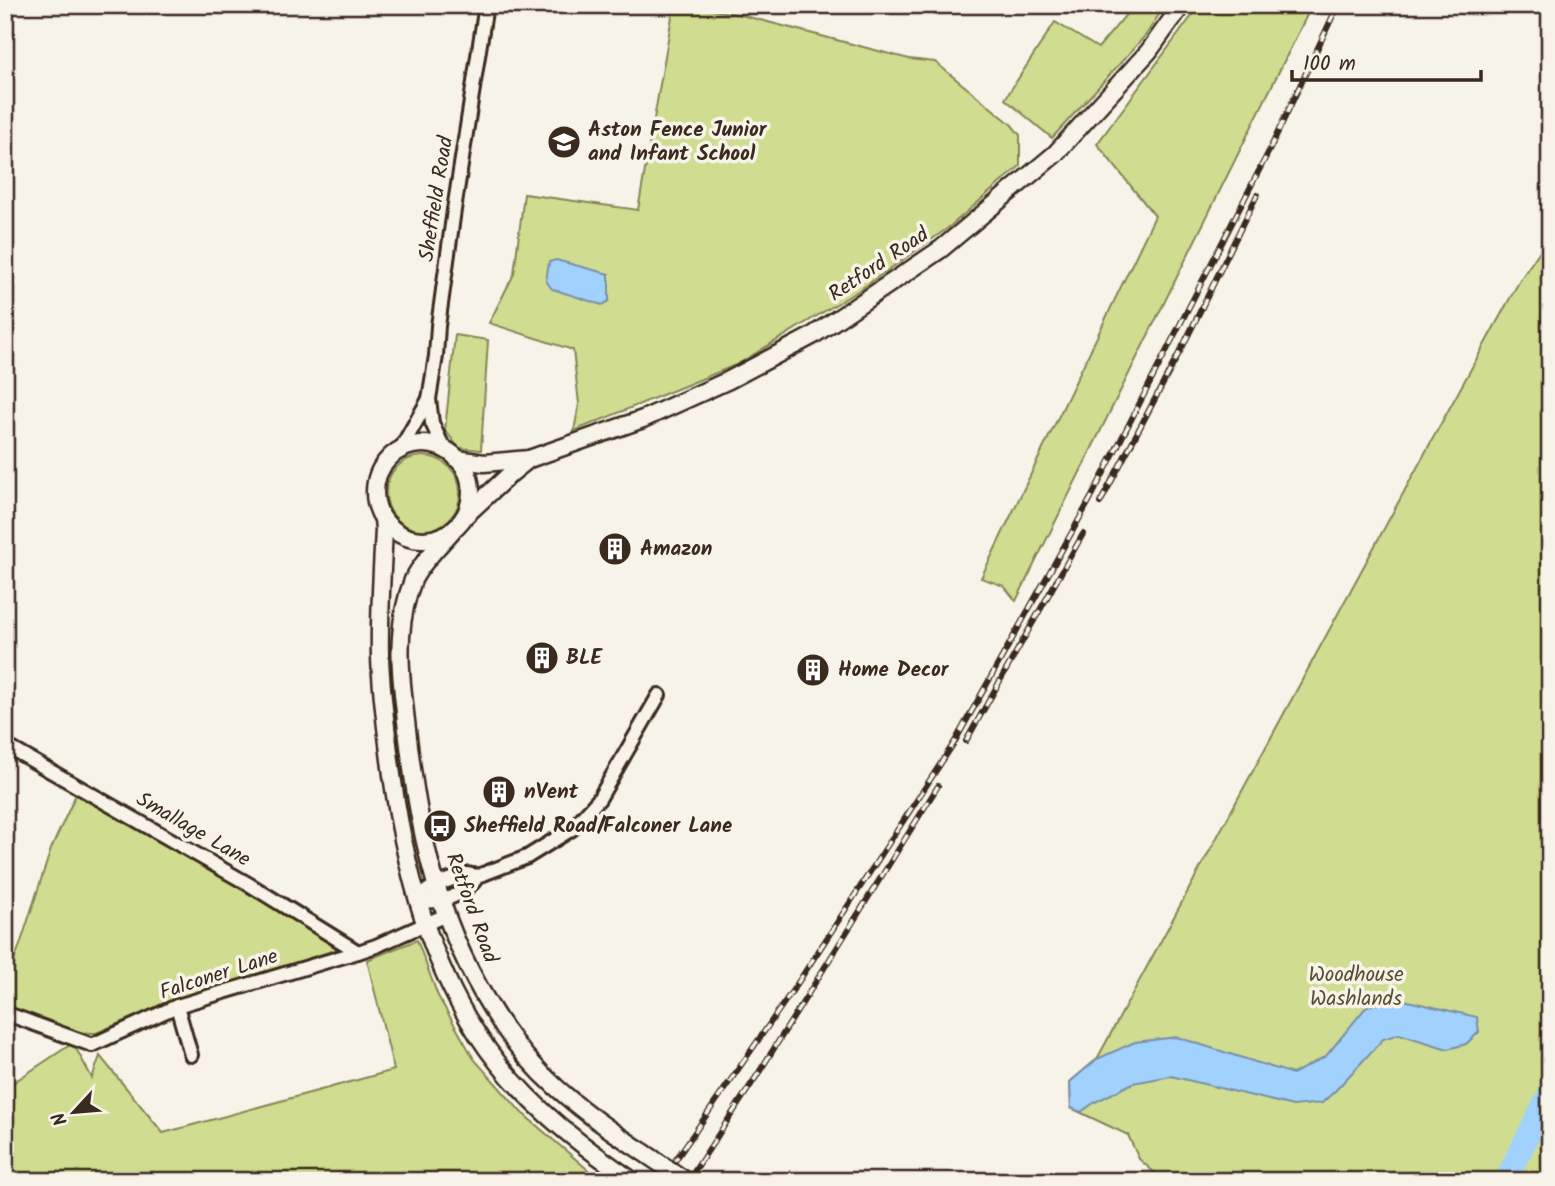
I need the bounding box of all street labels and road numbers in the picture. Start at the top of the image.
street label: Sheffield Road [411,133,463,264]
street label: Retford Road [822,219,936,311]
street label: Smallage Lane [129,784,257,876]
street label: Retford Road [436,848,506,968]
street label: Falconer Lane [156,940,283,1010]

